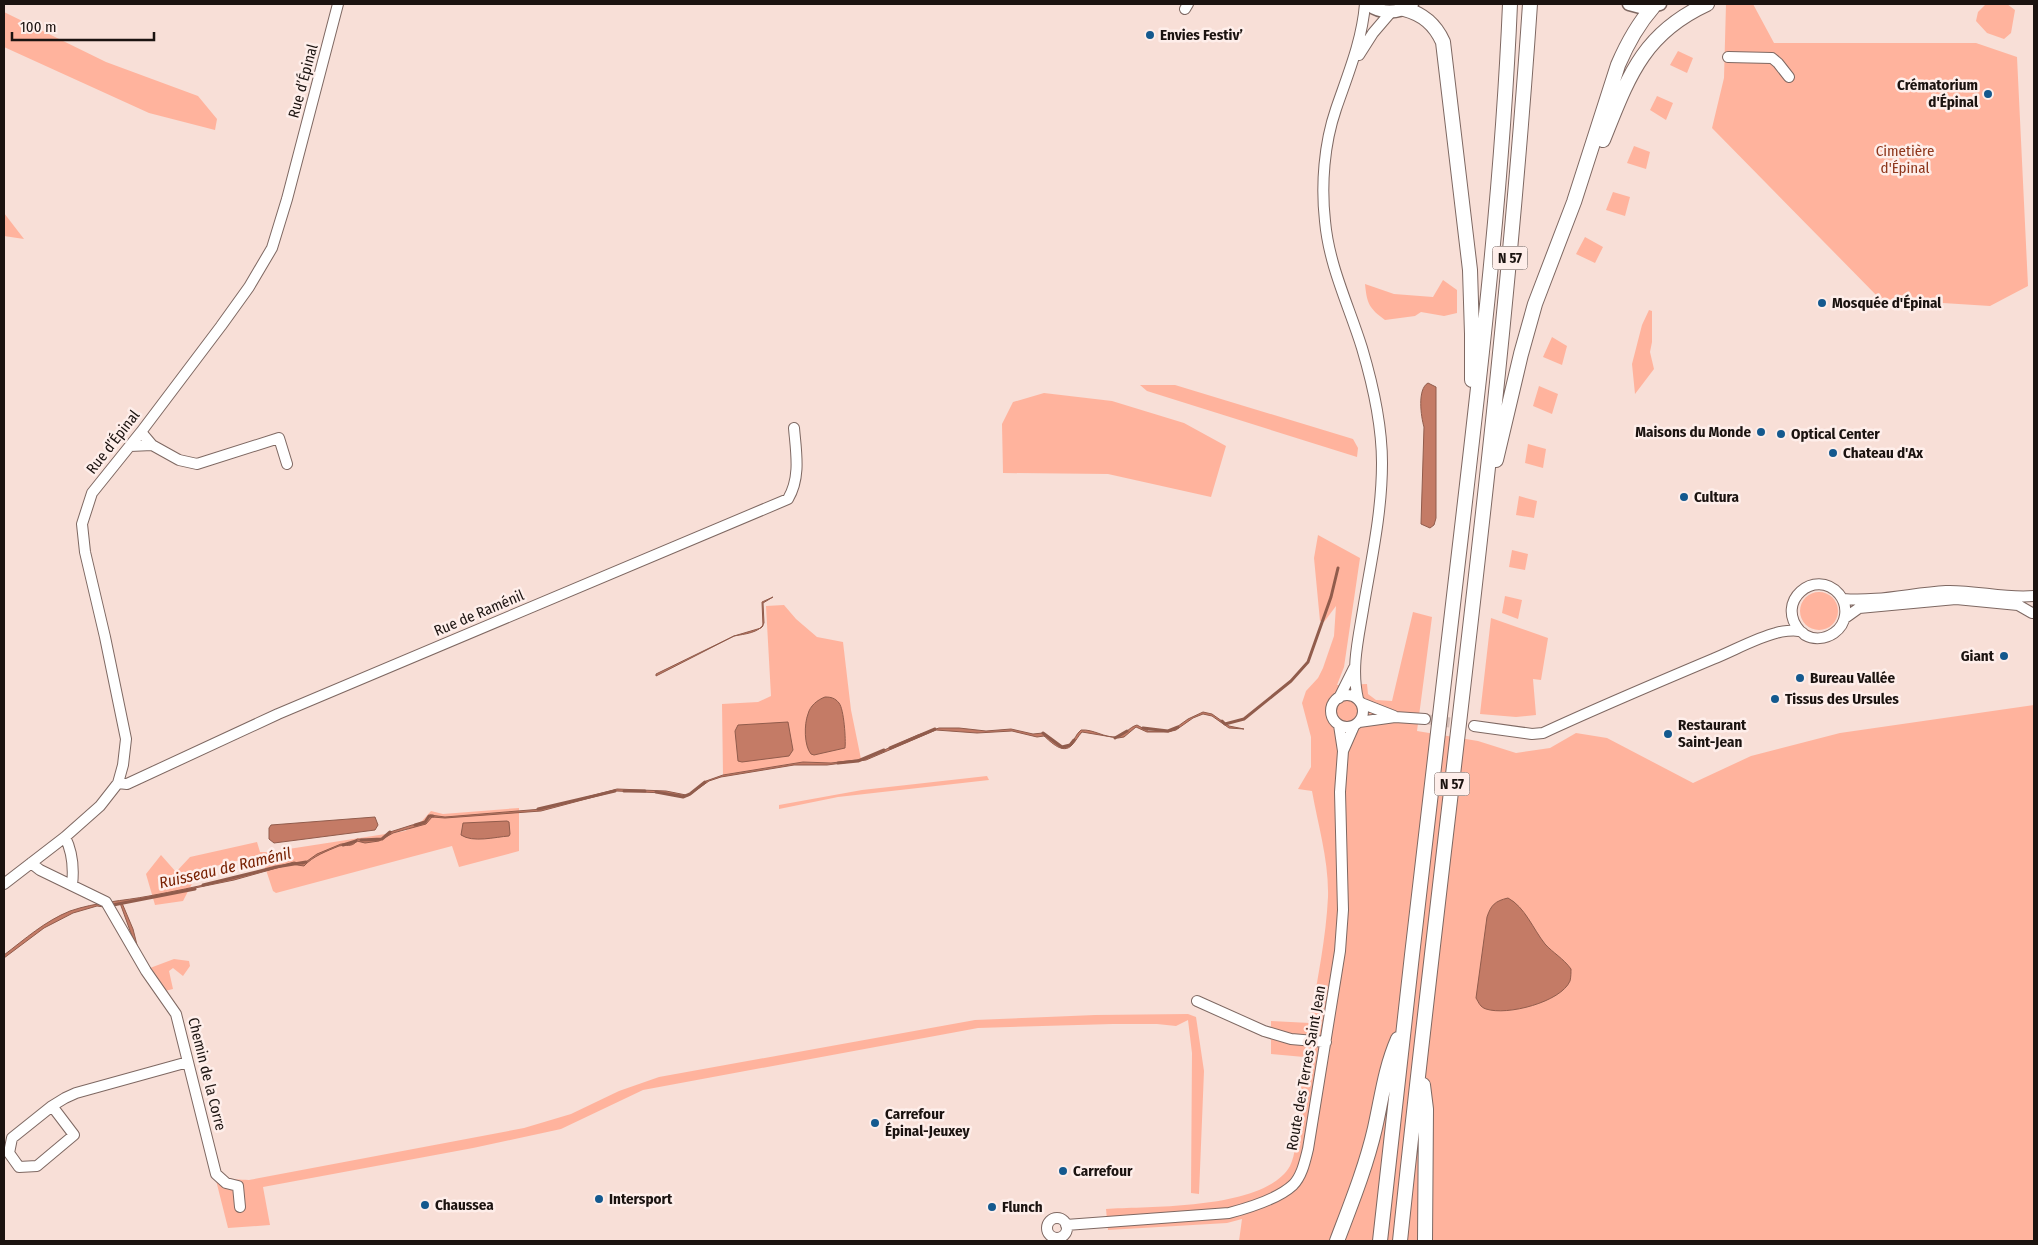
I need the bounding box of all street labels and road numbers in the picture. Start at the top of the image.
street label: Rue d’Épinal [284,42,322,120]
road number: N 57 [1492,247,1528,270]
street label: Rue d’Épinal [83,407,143,477]
street label: Rue de Raménil [431,586,527,640]
road number: N 57 [1434,772,1470,796]
street label: Route des Terres Saint Jean [1283,984,1329,1152]
street label: Chemin de la Corre [184,1016,230,1132]

